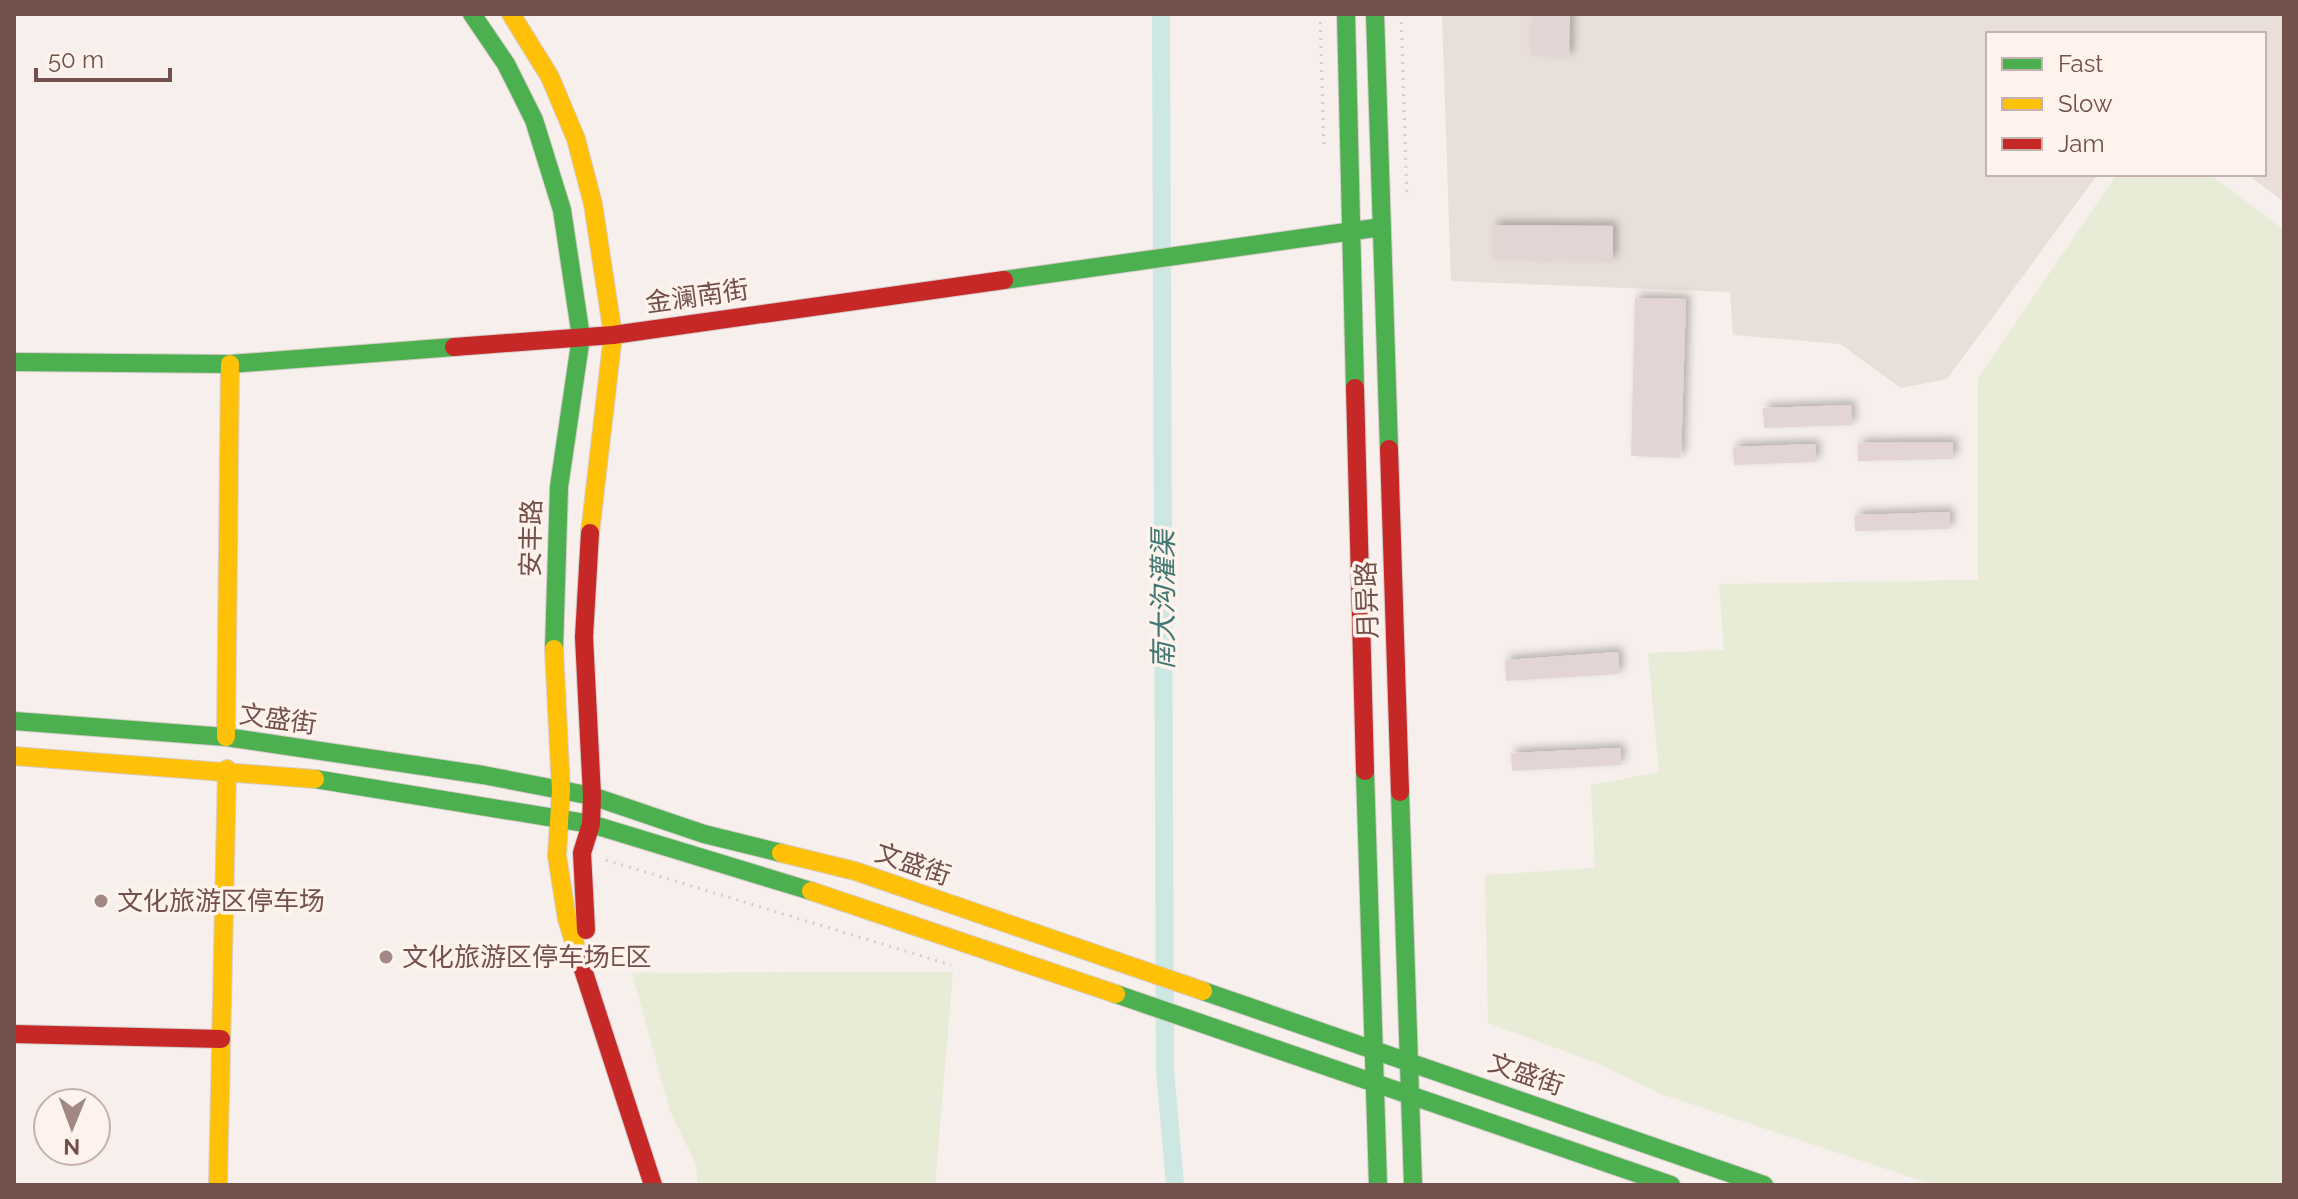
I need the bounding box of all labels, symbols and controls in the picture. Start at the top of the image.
scale bar [36,32,170,82]
legend [1986,32,2266,176]
text: 50 m [48,45,104,74]
text: Fast [2058,49,2103,78]
text: Slow [2058,89,2113,118]
text: Jam [2058,129,2104,158]
street label: 金澜南街 [643,274,751,318]
street label: 安丰路 [515,499,547,577]
water label: 南大沟灌渠 [1147,526,1180,670]
street label: 月异路 [1351,560,1383,640]
street label: 文盛街 [237,699,319,739]
street label: 文盛街 [871,837,955,891]
place label: 文化旅游区停车场 [117,886,325,916]
marker: 文化旅游区停车场 [92,892,110,910]
place label: 文化旅游区停车场E区 [402,942,652,972]
marker: 文化旅游区停车场E区 [377,948,395,966]
street label: 文盛街 [1484,1047,1568,1101]
north arrow [32,1087,112,1167]
text: N [63,1134,80,1160]

